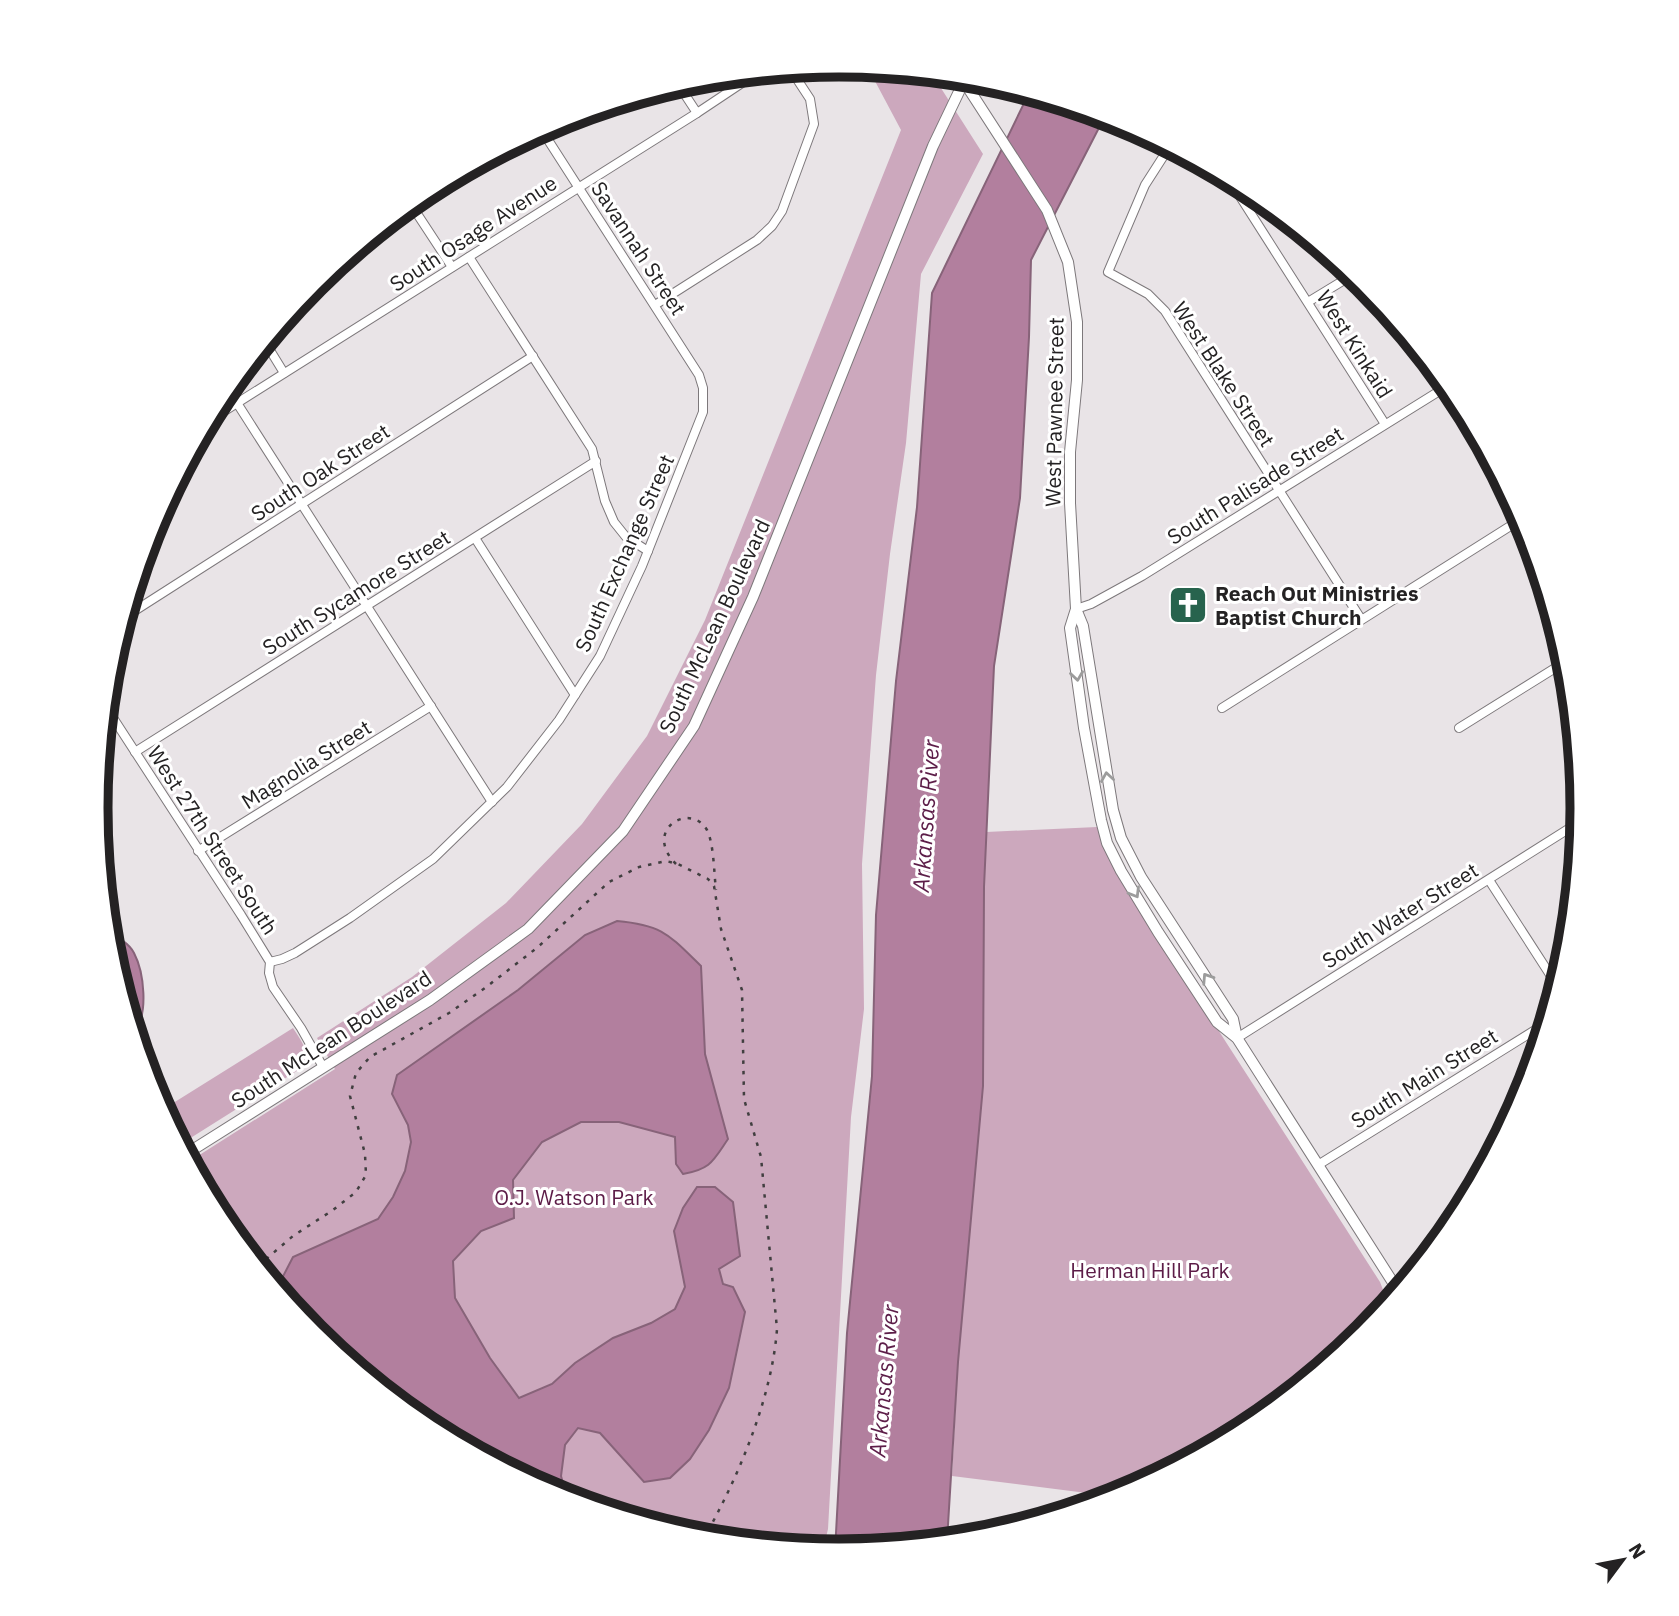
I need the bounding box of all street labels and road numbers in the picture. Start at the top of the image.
street label: South Osage Avenue [384,168,562,298]
street label: Savannah Street [585,176,693,320]
street label: West Kinkaid [1311,285,1399,403]
street label: West Blake Street [1167,296,1281,452]
street label: West Pawnee Street [1038,317,1070,507]
street label: South Oak Street [245,417,395,527]
street label: South Palisade Street [1162,419,1348,551]
street label: South Exchange Street [568,450,680,656]
street label: South McLean Boulevard [652,514,776,738]
street label: South Sycamore Street [257,523,455,661]
street label: Magnolia Street [236,713,376,815]
street label: West 27th Street South [141,740,285,940]
street label: South Water Street [1317,856,1483,974]
street label: South McLean Boulevard [226,964,436,1114]
street label: South Main Street [1345,1022,1503,1134]

